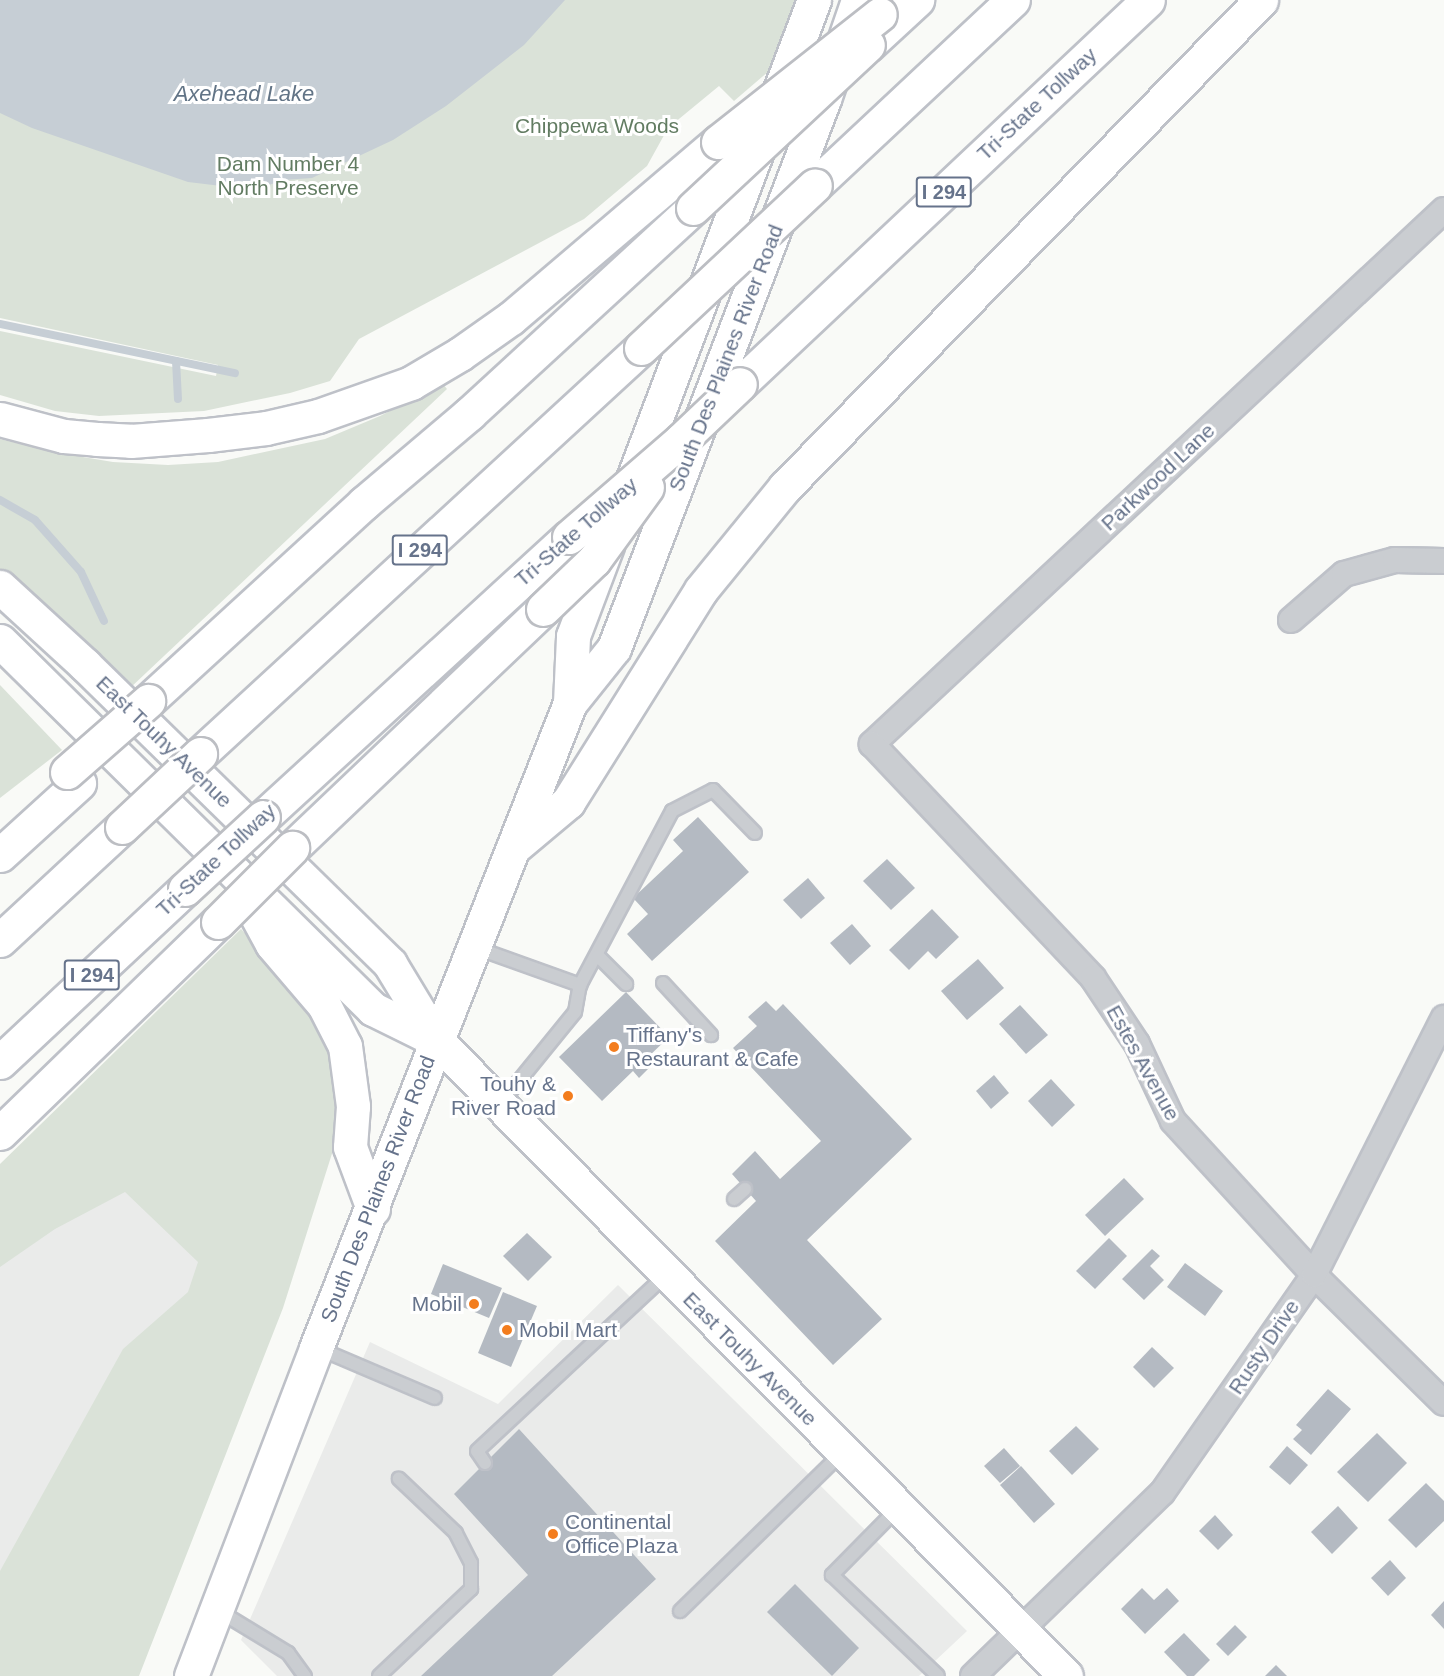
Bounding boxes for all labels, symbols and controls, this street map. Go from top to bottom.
street label: Tri-State Tollway [972,42,1102,166]
water label: Axehead Lake [174,81,314,107]
park label: Chippewa Woods [515,113,679,139]
park label: Dam Number 4 North Preserve [217,151,359,201]
road number: I 294 [916,175,972,209]
street label: South Des Plaines River Road [663,221,789,495]
street label: Parkwood Lane [1096,418,1220,536]
street label: Tri-State Tollway [509,472,643,592]
road number: I 294 [392,533,448,567]
street label: East Touhy Avenue [90,670,238,814]
street label: Tri-State Tollway [151,798,281,922]
road number: I 294 [64,958,121,992]
street label: Estes Avenue [1101,1000,1185,1126]
place label: Tiffany's Restaurant & Cafe [626,1022,799,1072]
marker: Tiffany's Restaurant & Cafe [607,1040,621,1054]
street label: South Des Plaines River Road [315,1052,441,1326]
place label: Touhy & River Road [451,1071,556,1121]
marker: Touhy & River Road [561,1089,575,1103]
street label: East Touhy Avenue [677,1286,823,1432]
place label: Mobil [412,1291,462,1317]
street label: Rusty Drive [1223,1295,1305,1399]
marker: Mobil [467,1297,481,1311]
place label: Mobil Mart [519,1317,617,1343]
marker: Mobil Mart [500,1323,514,1337]
place label: Continental Office Plaza [565,1509,678,1559]
marker: Continental Office Plaza [546,1527,560,1541]

